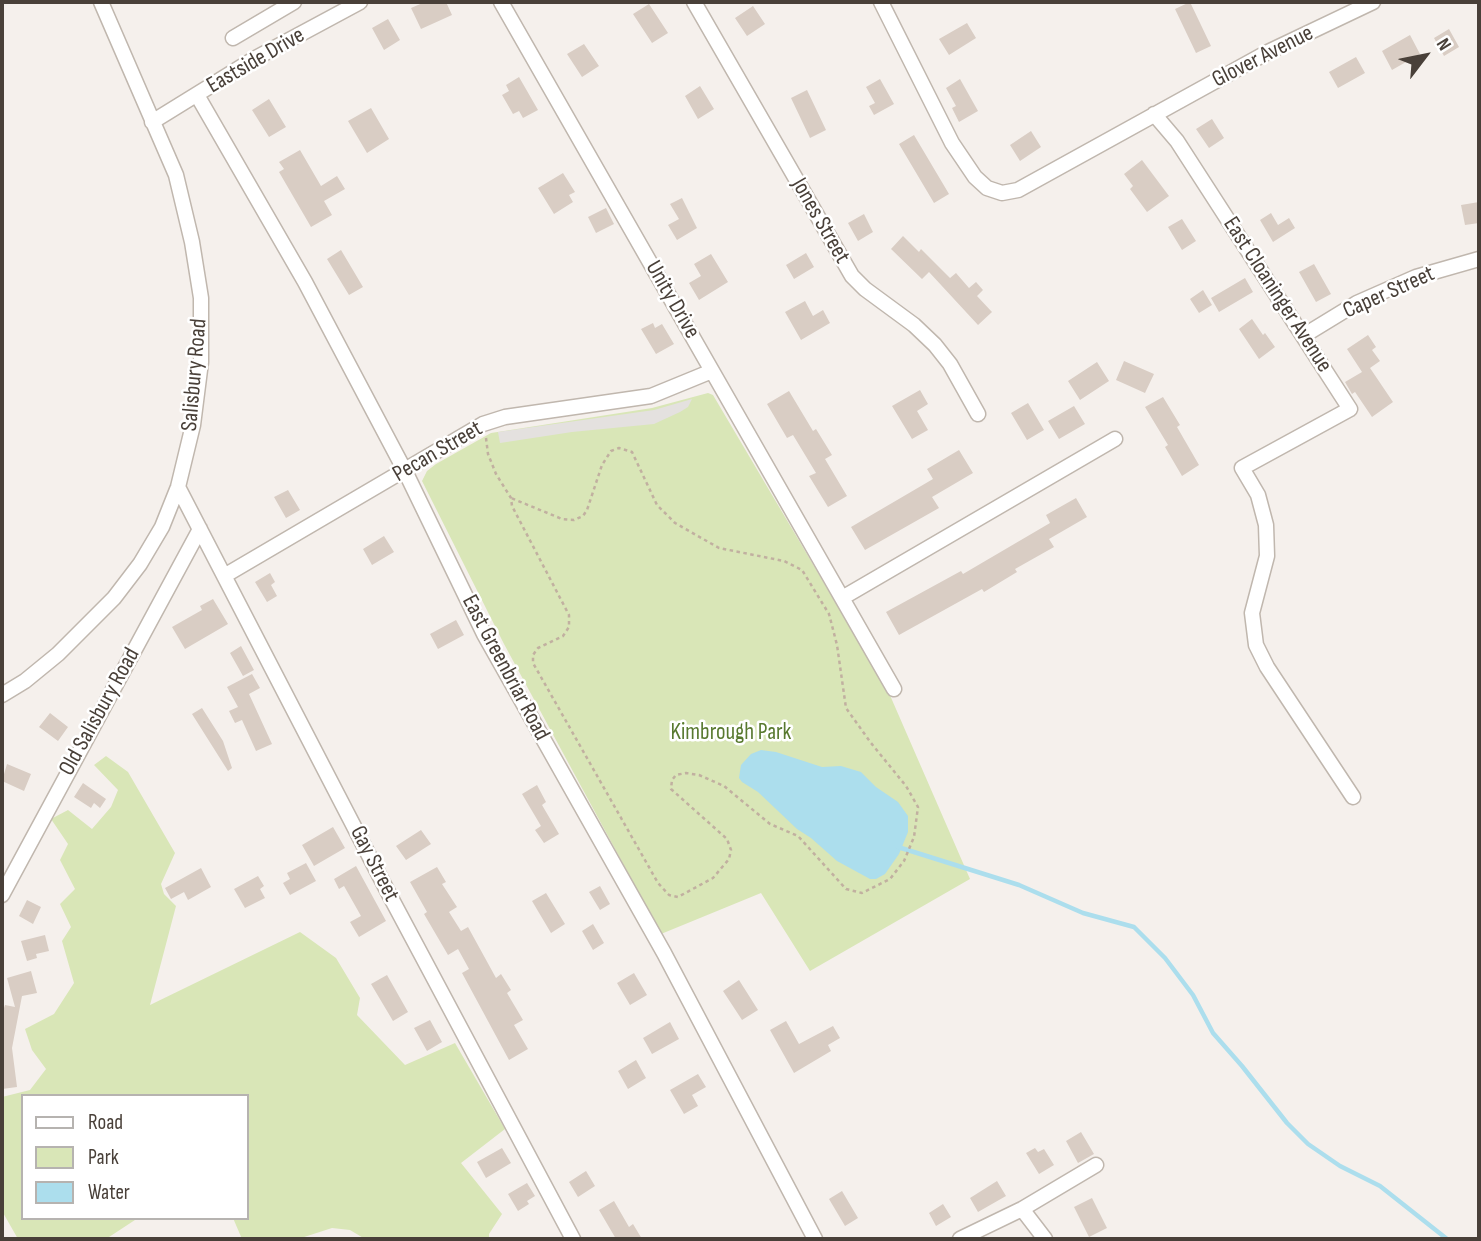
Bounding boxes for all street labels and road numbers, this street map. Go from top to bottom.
street label: Glover Avenue [1208,20,1318,94]
street label: Eastside Drive [202,22,310,100]
street label: Jones Street [785,173,855,269]
street label: East Cloaninger Avenue [1217,212,1337,378]
street label: Unity Drive [639,256,705,344]
street label: Caper Street [1339,261,1439,325]
street label: Salisbury Road [176,318,214,432]
street label: Pecan Street [388,415,488,489]
street label: East Greenbriar Road [455,591,555,745]
street label: Old Salisbury Road [54,643,146,781]
street label: Gay Street [343,822,405,906]

